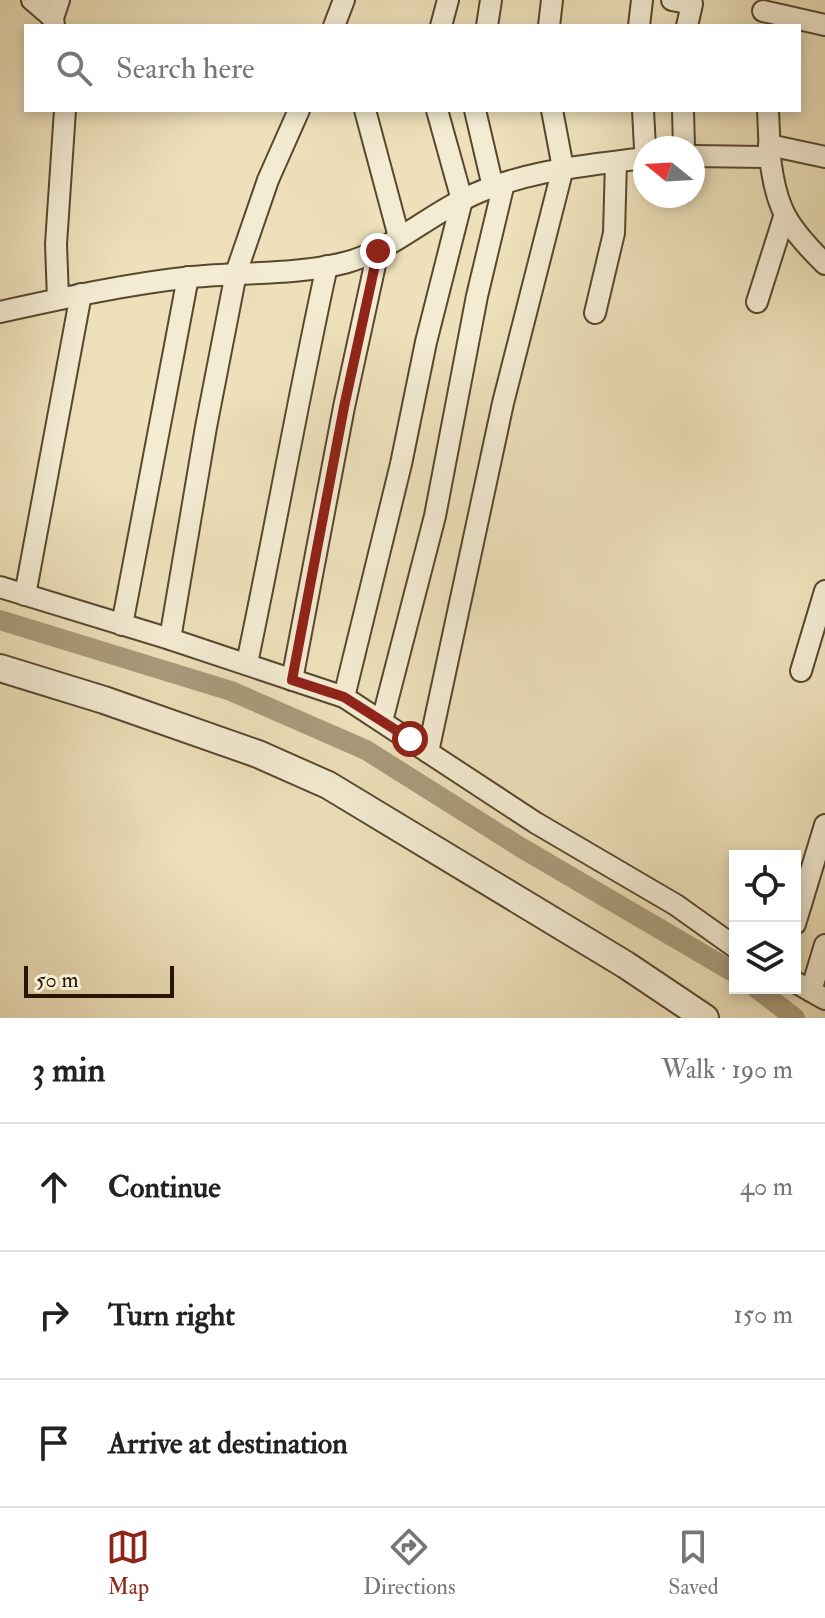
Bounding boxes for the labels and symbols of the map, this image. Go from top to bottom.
north arrow [633,136,705,208]
route end [360,233,396,269]
route start [392,721,428,757]
scale bar [24,962,174,998]

